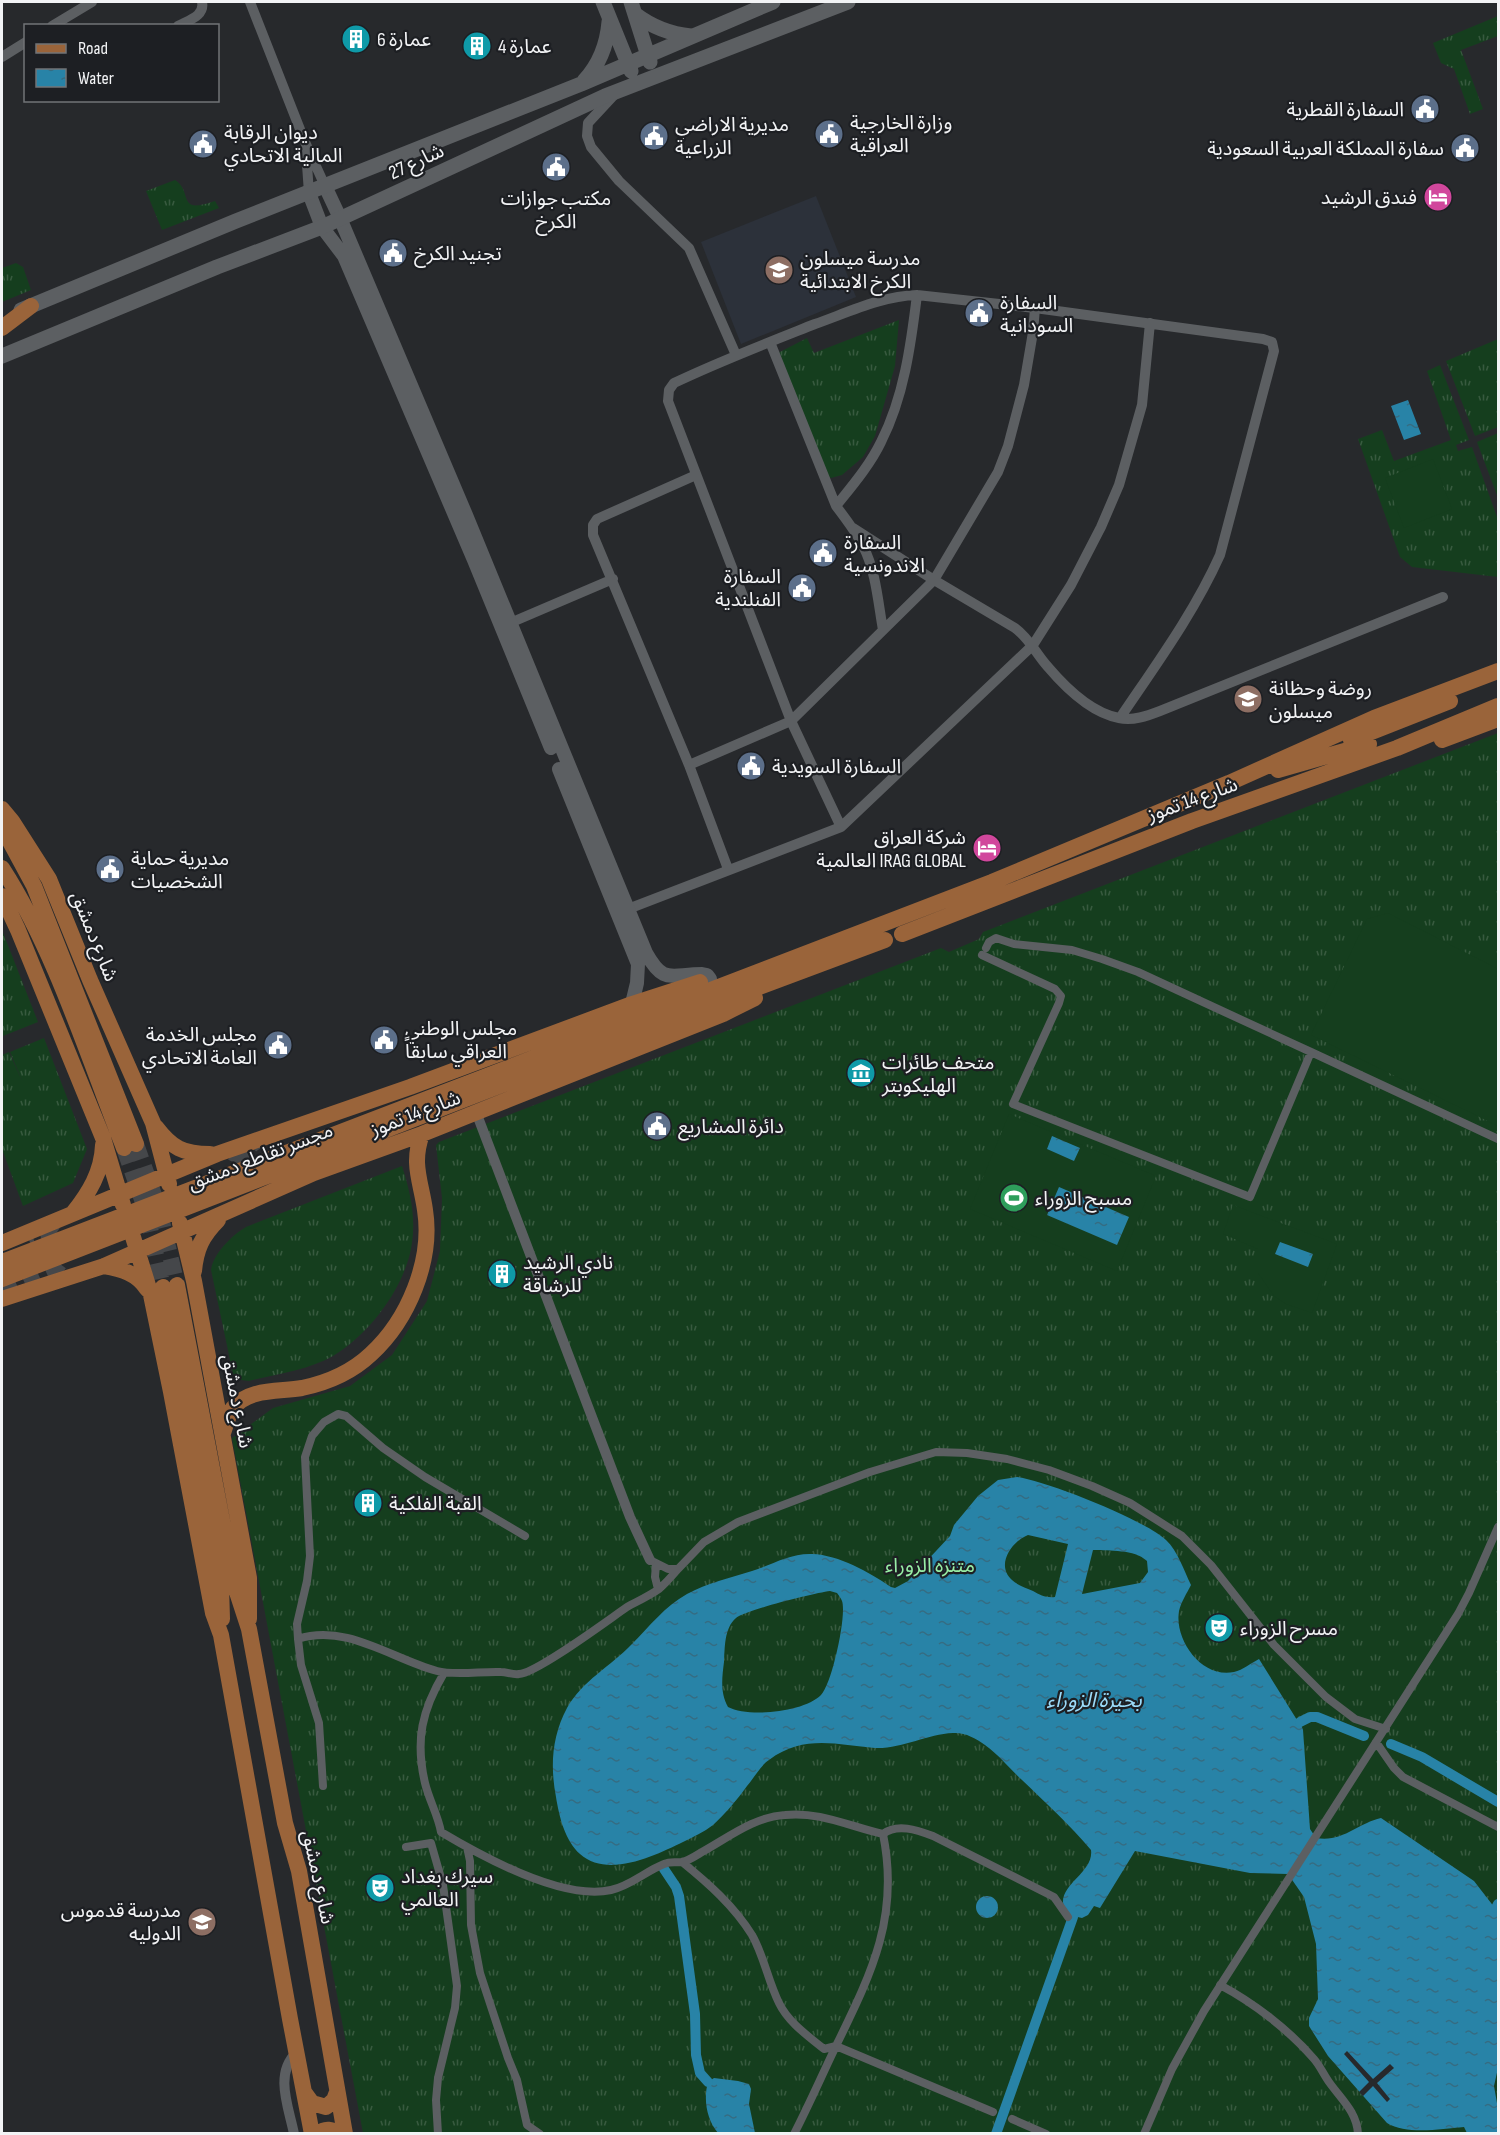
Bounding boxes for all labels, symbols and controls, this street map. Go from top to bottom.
building icon: عمارة 6 [340,23,372,55]
legend [24,24,219,102]
place label: عمارة 6 [377,28,431,52]
building icon: عمارة 4 [461,30,493,62]
place label: عمارة 4 [498,35,552,59]
text: Road [78,38,108,59]
text: Water [78,68,114,89]
public building icon: السفارة القطرية [1409,93,1441,125]
place label: السفارة القطرية [1286,98,1404,122]
place label: وزارة الخارجية العراقية [850,111,952,158]
place label: مديرية الاراضي الزراعية [675,113,789,160]
public building icon: وزارة الخارجية العراقية [813,118,845,150]
public building icon: مديرية الاراضي الزراعية [638,120,670,152]
place label: ديوان الرقابة المالية الاتحادي [224,121,343,171]
public building icon: ديوان الرقابة المالية الاتحادي [187,128,219,160]
public building icon: سفارة المملكة العربية السعودية [1449,132,1481,164]
place label: سفارة المملكة العربية السعودية [1207,137,1444,161]
street label: شارع 27 [385,139,449,187]
public building icon: مكتب جوازات الكرخ [540,151,572,183]
hotel icon: فندق الرشيد [1422,181,1454,213]
place label: فندق الرشيد [1321,186,1417,210]
place label: مكتب جوازات الكرخ [501,187,611,236]
public building icon: تجنيد الكرخ [377,237,409,269]
place label: تجنيد الكرخ [414,242,502,268]
place label: مدرسة ميسلون الكرخ الابتدائية [800,247,921,296]
school or university icon: مدرسة ميسلون الكرخ الابتدائية [763,254,795,286]
place label: السفارة السودانية [1000,291,1073,338]
public building icon: السفارة السودانية [963,297,995,329]
place label: السفارة الاندونسية [844,531,925,578]
public building icon: السفارة الاندونسية [807,537,839,569]
place label: السفارة الفنلندية [715,565,781,612]
public building icon: السفارة الفنلندية [786,572,818,604]
place label: روضة وحظانة ميسلون [1269,677,1372,724]
school or university icon: روضة وحظانة ميسلون [1232,683,1264,715]
public building icon: السفارة السويدية [735,750,767,782]
place label: السفارة السويدية [772,755,901,779]
street label: شارع 14 تموز [1143,772,1242,830]
place label: شركة العراق العالمية IRAG GLOBAL [816,826,967,873]
hotel icon: شركة العراق العالمية IRAG GLOBAL [971,832,1003,864]
place label: مديرية حماية الشخصيات [131,847,229,894]
public building icon: مديرية حماية الشخصيات [94,853,126,885]
street label: شارع دمشق [63,888,123,986]
place label: مجلس الوطني العراقي سابقاً [404,1017,517,1067]
place label: مجلس الخدمة العامة الاتحادي [142,1023,257,1073]
public building icon: مجلس الوطني العراقي سابقاً [368,1024,400,1056]
public building icon: مجلس الخدمة العامة الاتحادي [262,1029,294,1061]
place label: متحف طائرات الهليكوبتر [881,1051,995,1098]
museum icon: متحف طائرات الهليكوبتر [845,1057,877,1089]
street label: شارع 14 تموز [366,1086,465,1144]
public building icon: دائرة المشاريع [641,1110,673,1142]
place label: دائرة المشاريع [678,1115,784,1141]
street label: مجسر تقاطع دمشق [184,1118,337,1198]
sports icon: مسبح الزوراء [998,1182,1030,1214]
place label: مسبح الزوراء [1035,1187,1132,1213]
place label: نادي الرشيد للرشاقة [523,1251,613,1298]
building icon: نادي الرشيد للرشاقة [486,1258,518,1290]
street label: شارع دمشق [214,1352,258,1451]
building icon: القبة الفلكية [352,1487,384,1519]
place label: القبة الفلكية [389,1492,482,1516]
park label: متنزه الزوراء [885,1554,975,1578]
theatre icon: مسرح الزوراء [1203,1612,1235,1644]
place label: مسرح الزوراء [1240,1617,1338,1643]
water label: بحيرة الزوراء [1046,1688,1142,1713]
street label: شارع دمشق [294,1828,340,1927]
place label: سيرك بغداد العالمي [401,1865,493,1915]
theatre icon: سيرك بغداد العالمي [364,1872,396,1904]
place label: مدرسة قدموس الدوليه [61,1899,181,1946]
school or university icon: مدرسة قدموس الدوليه [186,1906,218,1938]

